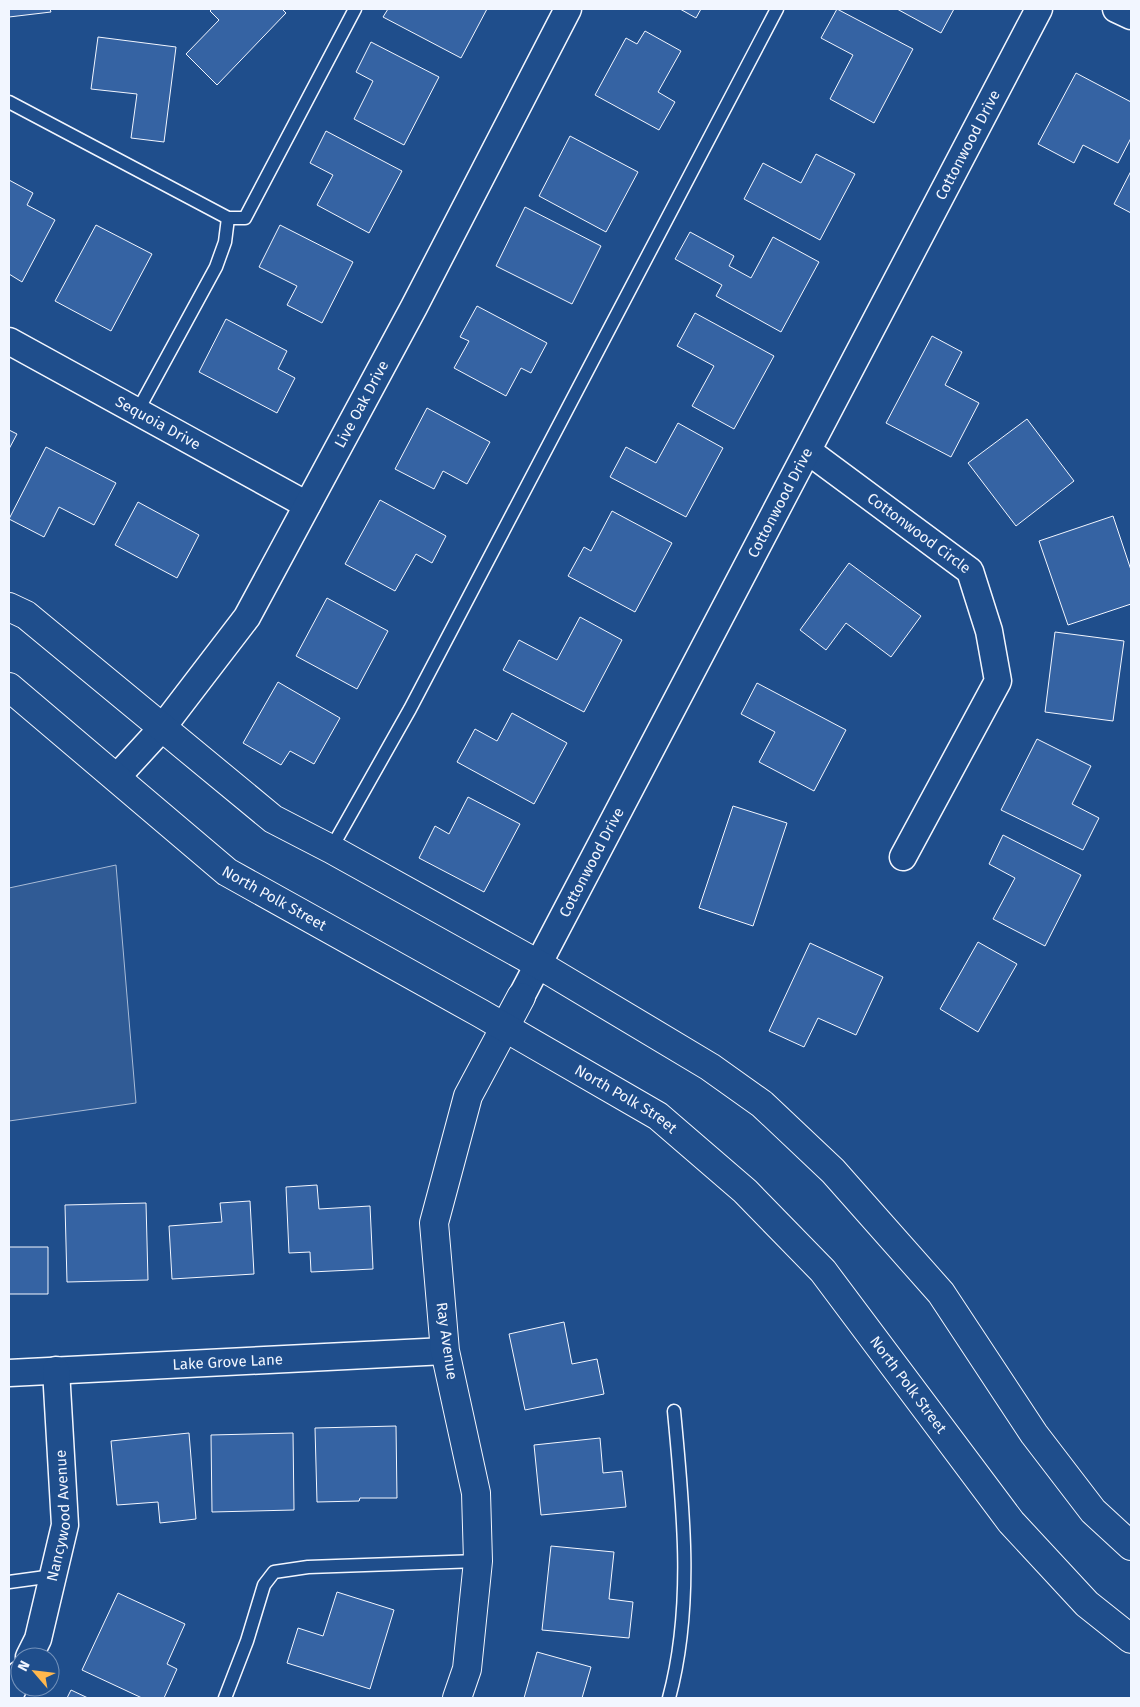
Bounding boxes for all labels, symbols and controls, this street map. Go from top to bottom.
street label: Cottonwood Drive [932,87,1004,203]
street label: Live Oak Drive [331,357,392,451]
street label: Sequoia Drive [112,392,204,454]
street label: Cottonwood Drive [744,445,816,561]
street label: Cottonwood Circle [864,489,974,577]
street label: Cottonwood Drive [555,804,628,920]
street label: North Polk Street [219,862,330,935]
street label: North Polk Street [572,1061,681,1138]
street label: Ray Avenue [433,1301,461,1381]
street label: North Polk Street [866,1333,951,1437]
street label: Lake Grove Lane [172,1350,283,1374]
street label: Nancywood Avenue [43,1449,75,1583]
north arrow [10,1647,60,1697]
text: N [14,1658,34,1674]

